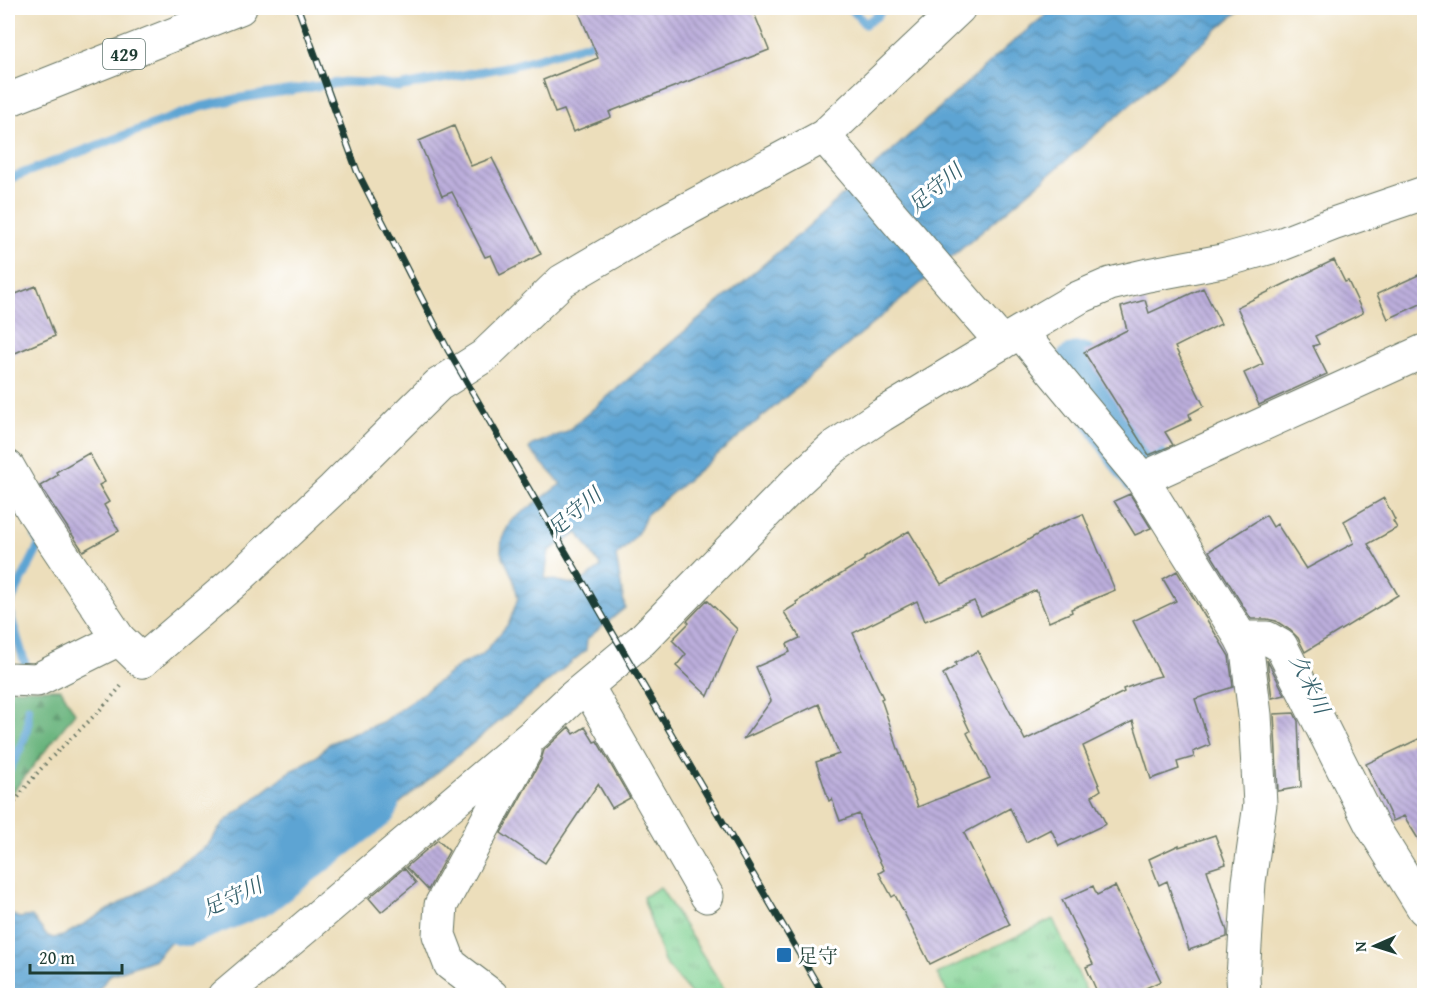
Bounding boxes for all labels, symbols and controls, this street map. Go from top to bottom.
road number: 429 [103,39,145,69]
water label: 足守川 [901,155,971,220]
water label: 足守川 [540,479,610,544]
water label: 久米川 [1282,649,1339,721]
water label: 足守川 [197,869,269,924]
north arrow [1345,916,1405,976]
scale bar [30,937,122,975]
place label: 足守 [798,941,838,970]
text: N [1348,941,1372,953]
text: 20 m [39,944,75,971]
marker: 足守 [775,946,793,964]

